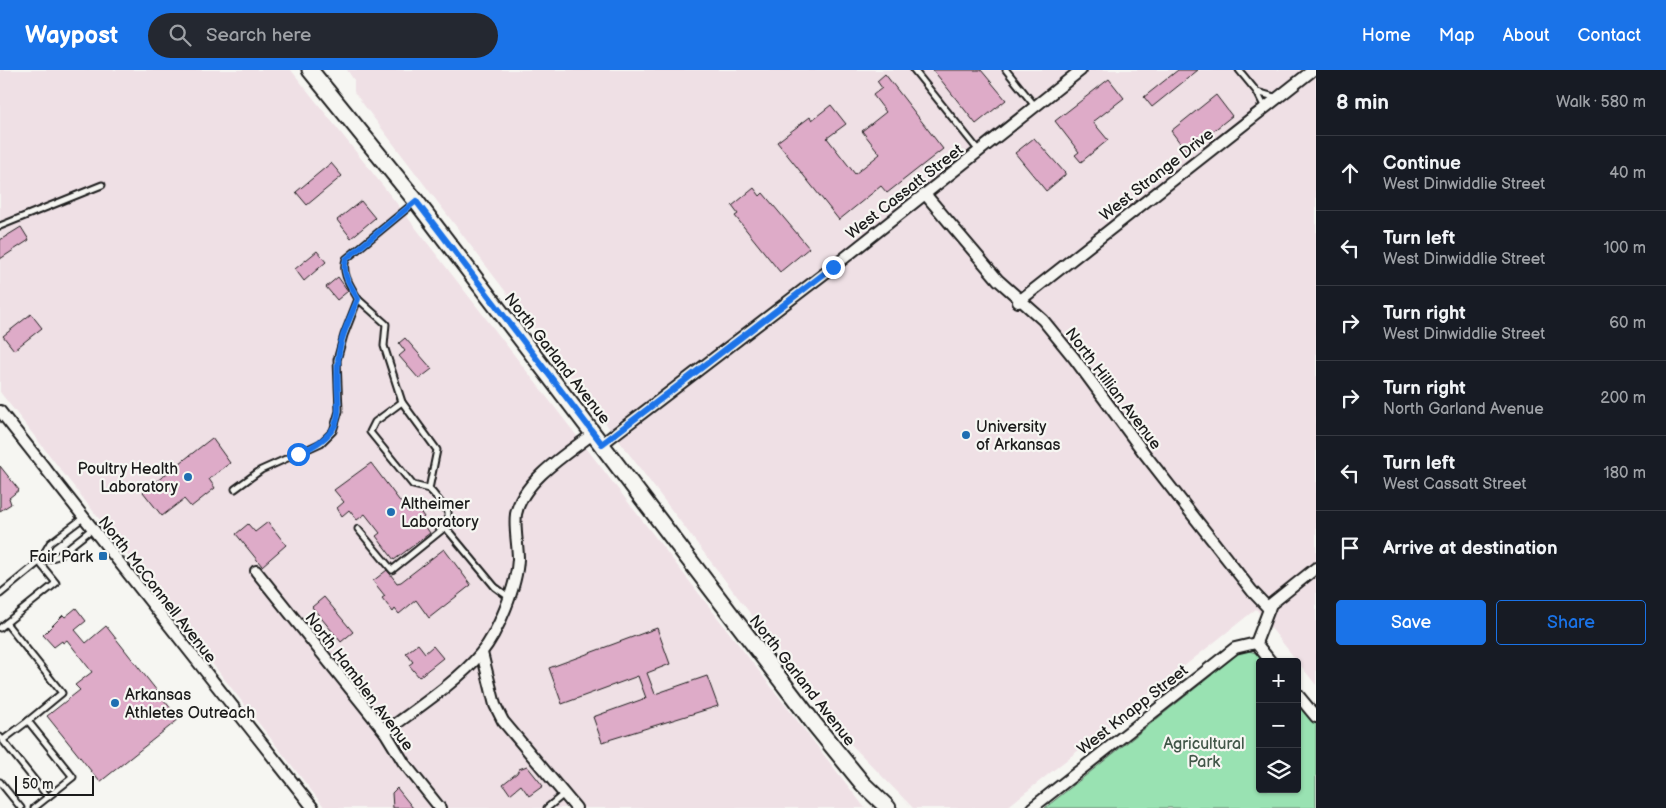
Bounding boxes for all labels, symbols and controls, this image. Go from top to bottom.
search box [148,13,498,58]
text: Waypost [25,21,118,50]
icon: search [166,21,194,49]
text: Search here [206,24,311,47]
text: Home [1362,25,1411,46]
text: Map [1439,25,1475,46]
text: About [1503,25,1550,46]
text: Contact [1578,25,1641,46]
text: 8 min [1336,90,1389,115]
text: Walk · 580 m [1556,93,1646,112]
street label: West Strange Drive [1096,125,1218,225]
street label: West Cassatt Street [843,141,967,244]
text: Continue [1383,152,1461,175]
icon: ahead [1336,159,1364,187]
text: 40 m [1609,164,1646,183]
text: West Dinwiddlie Street [1383,175,1545,194]
text: Turn left [1383,227,1455,250]
icon: left [1336,234,1364,262]
text: 100 m [1603,239,1646,258]
text: West Dinwiddlie Street [1383,250,1545,269]
route end [822,256,845,279]
street label: North Garland Avenue [500,290,614,428]
text: Turn right [1383,302,1466,325]
icon: right [1336,309,1364,337]
text: 60 m [1609,314,1646,333]
street label: North Hillian Avenue [1061,324,1165,454]
text: West Dinwiddlie Street [1383,325,1545,344]
text: Turn right [1383,377,1466,400]
icon: right [1336,384,1364,412]
text: 200 m [1600,389,1646,408]
text: North Garland Avenue [1383,400,1544,419]
place label: University of Arkansas [976,418,1060,455]
marker: University of Arkansas [960,429,972,441]
route start [287,443,310,466]
text: Turn left [1383,452,1455,475]
icon: left [1336,459,1364,487]
place label: Poultry Health Laboratory [78,460,179,497]
text: 180 m [1604,464,1646,483]
marker: Poultry Health Laboratory [182,471,194,483]
text: West Cassatt Street [1383,475,1526,494]
place label: Altheimer Laboratory [401,495,479,532]
marker: Altheimer Laboratory [385,506,397,518]
street label: North McConnell Avenue [94,513,220,667]
icon: arrive [1336,534,1364,562]
text: Arrive at destination [1383,537,1558,560]
place label: Fair Park [29,548,93,567]
marker: Fair Park [97,550,109,562]
button: Save [1336,600,1486,645]
button: Share [1496,600,1646,645]
street label: North Hamblen Avenue [301,609,417,755]
street label: North Garland Avenue [745,612,859,750]
map controls [1256,658,1301,793]
button: + [1256,658,1301,703]
street label: West Knapp Street [1074,661,1192,759]
place label: Arkansas Athletes Outreach [125,686,255,723]
marker: Arkansas Athletes Outreach [109,697,121,709]
button: − [1256,703,1301,748]
park label: Agricultural Park [1163,735,1245,772]
button: layers [1256,748,1301,793]
scale bar [15,773,94,796]
text: 50 m [22,776,54,793]

